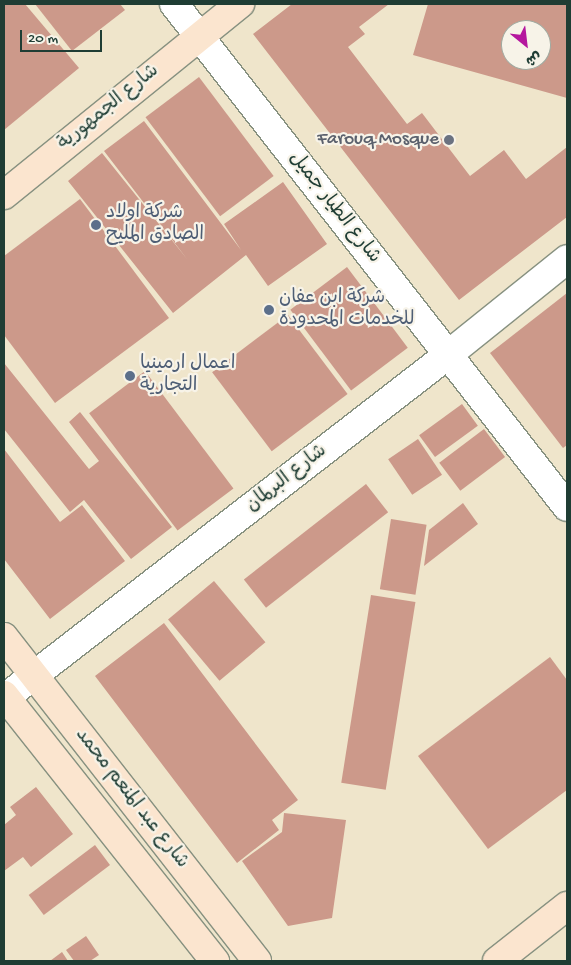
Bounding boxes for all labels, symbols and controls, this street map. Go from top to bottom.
scale bar [22,20,105,52]
north arrow [501,20,551,70]
text: 20 m [28,30,58,48]
text: ش [522,47,544,69]
street label: شارع الجمهورية [54,60,164,156]
place label: Farouq Mosque [317,129,439,151]
marker: Farouq Mosque [443,134,455,146]
street label: شارع الطيار جميل [283,148,385,268]
place label: شركة اولاد الصادق المليح [106,203,204,247]
marker: شركة اولاد الصادق المليح [90,219,102,231]
place label: شركة ابن عفان للخدمات المحدودة [279,288,415,332]
marker: شركة ابن عفان للخدمات المحدودة [263,304,275,316]
place label: اعمال ارمينيا التجارية [140,354,235,398]
marker: اعمال ارمينيا التجارية [124,370,136,382]
street label: شارع البرلمان [242,440,332,518]
street label: شارع عبد المنعم محمد [69,724,193,874]

